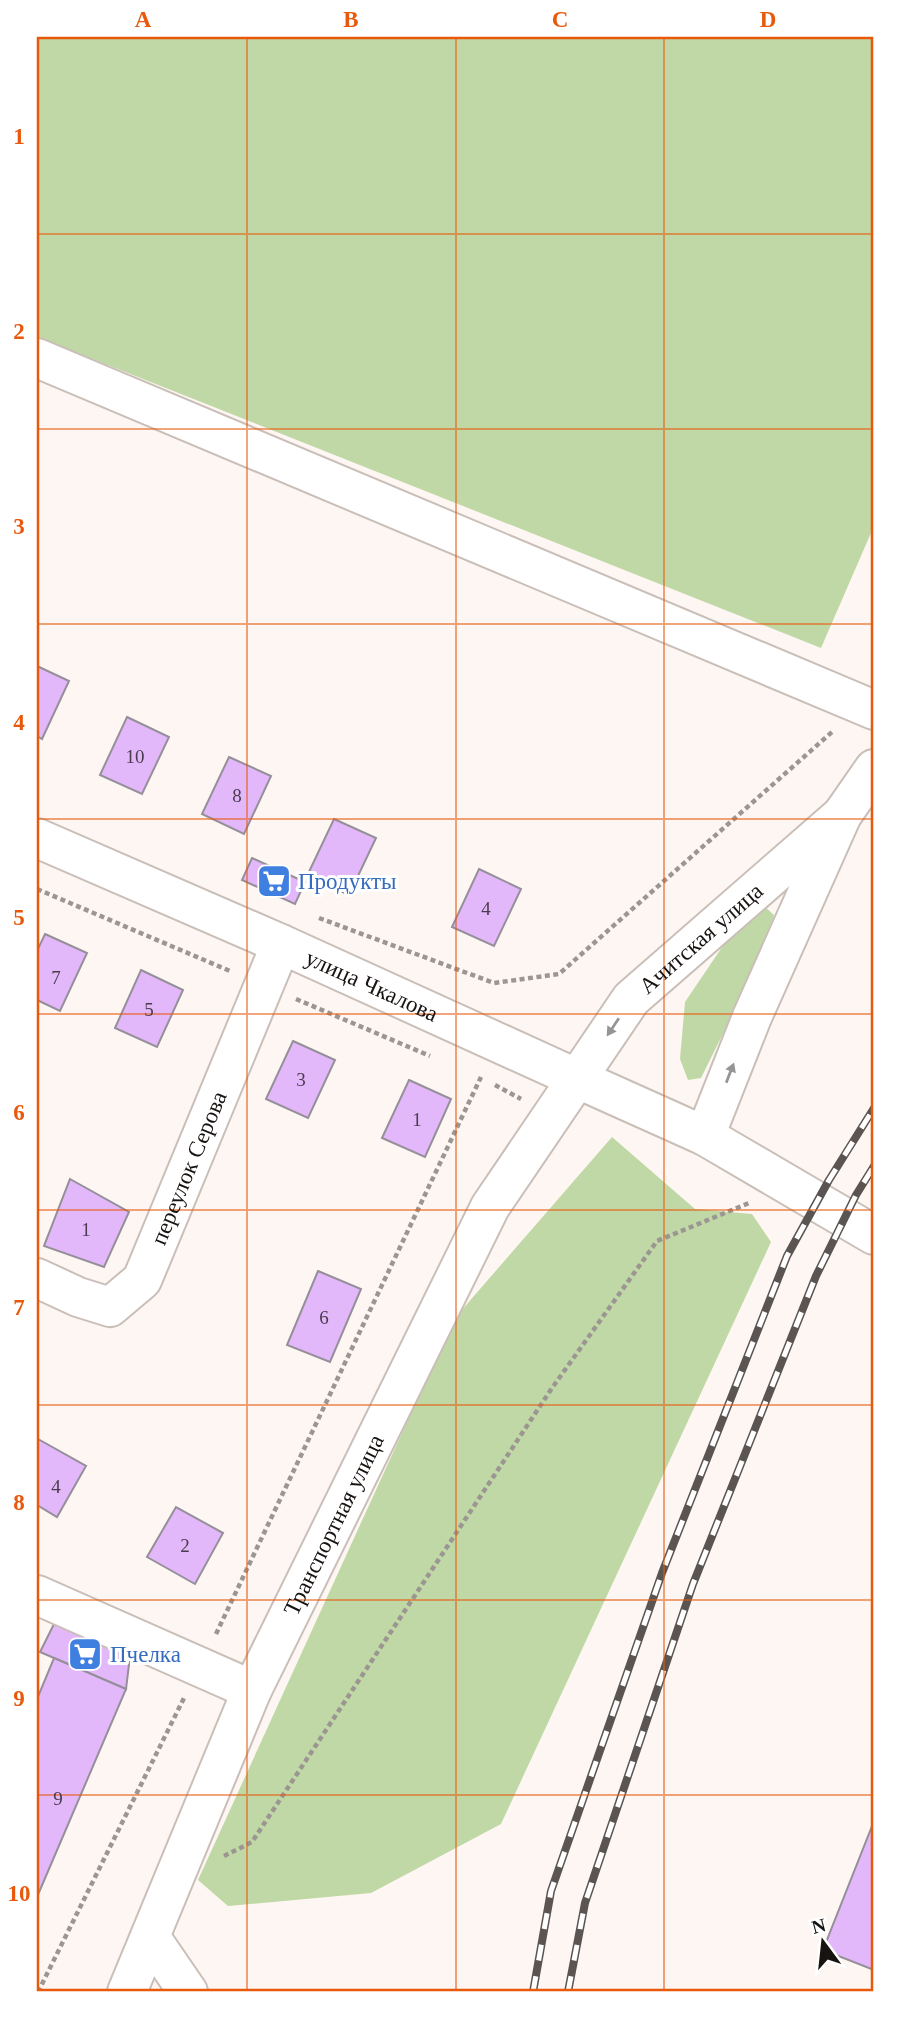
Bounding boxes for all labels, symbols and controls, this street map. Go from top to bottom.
text: A [135,7,152,32]
text: B [343,7,359,32]
text: C [552,7,568,32]
text: D [760,7,776,32]
text: 1 [13,124,25,149]
text: 2 [13,319,25,344]
text: 3 [13,514,25,539]
text: 4 [13,710,25,735]
house number: 10 [126,746,145,767]
house number: 8 [232,785,242,806]
supermarket icon: Продукты [255,862,293,900]
place label: Продукты [298,869,397,894]
street label: Ачитская улица [634,878,768,999]
house number: 4 [481,898,491,919]
text: 5 [13,905,25,930]
street label: улица Чкалова [302,945,442,1027]
house number: 7 [51,967,61,988]
house number: 5 [144,999,154,1020]
one-way arrow [606,1018,620,1036]
one-way arrow [725,1062,736,1083]
house number: 3 [296,1069,306,1090]
street label: переулок Серова [146,1088,232,1248]
text: 6 [13,1100,25,1125]
house number: 1 [412,1109,422,1130]
house number: 1 [81,1219,91,1240]
text: 7 [13,1295,25,1320]
house number: 6 [319,1307,329,1328]
street label: Транспортная улица [279,1431,389,1619]
house number: 4 [51,1476,61,1497]
text: 8 [13,1490,25,1515]
house number: 2 [180,1535,190,1556]
supermarket icon: Пчелка [66,1635,104,1673]
place label: Пчелка [110,1642,181,1667]
text: 9 [13,1686,25,1711]
house number: 9 [53,1788,63,1809]
text: 10 [8,1881,31,1906]
north arrow [788,1906,858,1976]
text: N [809,1914,828,1938]

